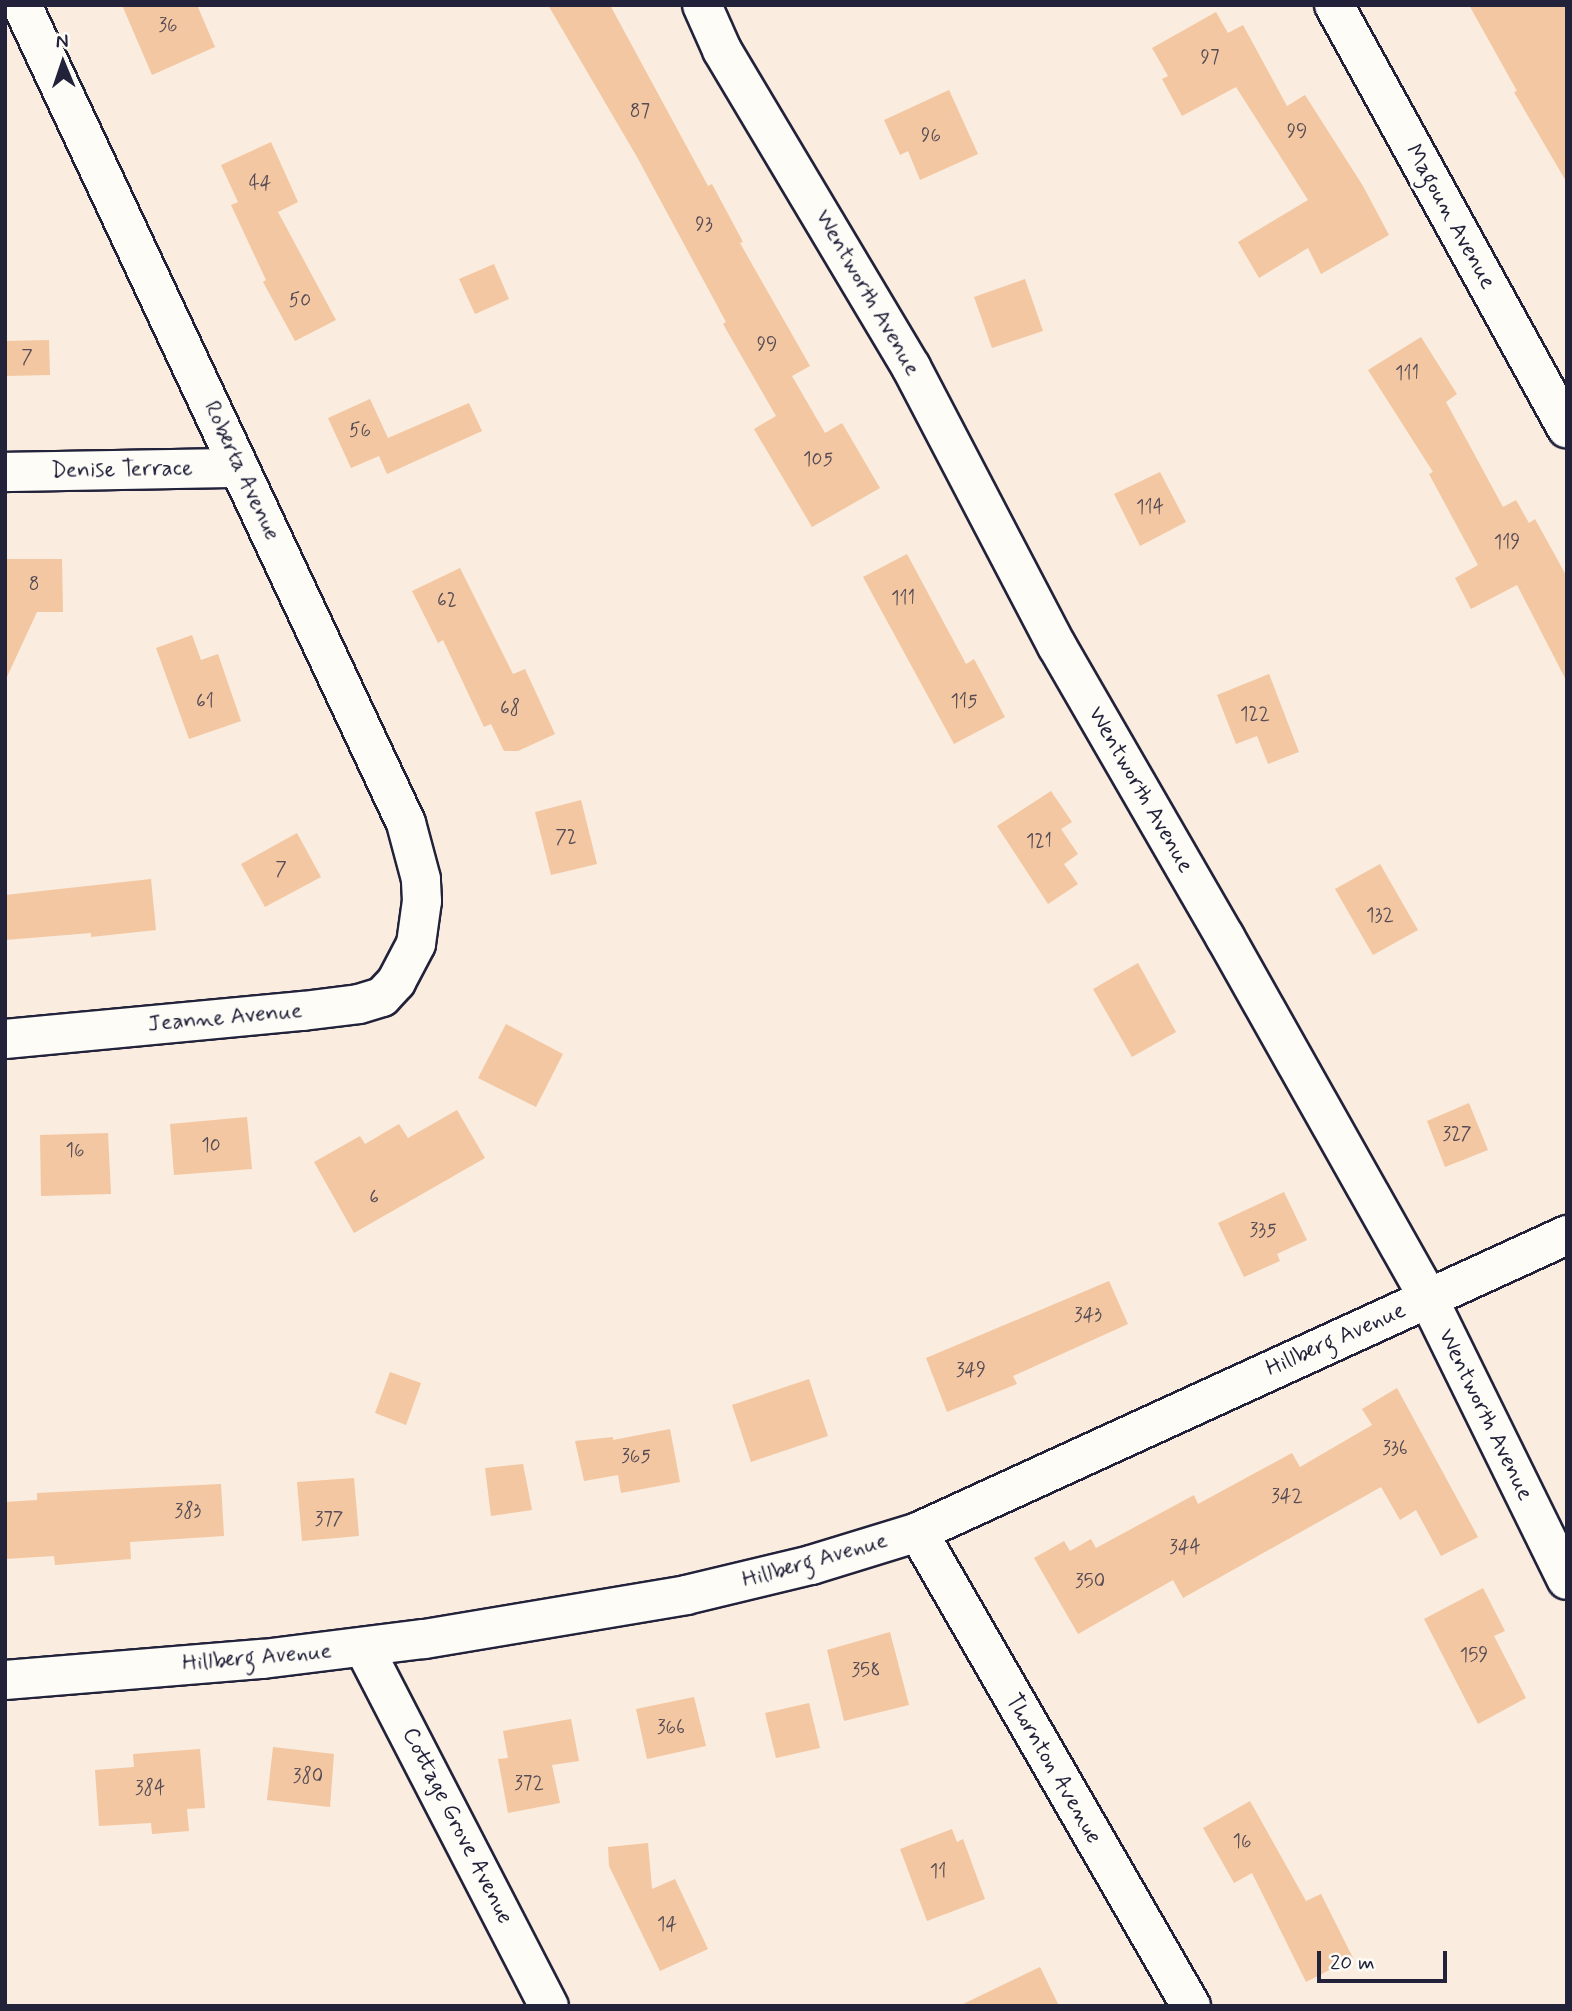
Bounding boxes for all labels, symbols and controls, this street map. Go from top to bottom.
house number: 36 [158,15,178,37]
north arrow [28,28,98,98]
text: N [55,29,69,54]
house number: 97 [1201,47,1219,69]
house number: 87 [630,101,650,123]
house number: 99 [1287,121,1307,143]
house number: 96 [921,125,941,147]
street label: Magoun Avenue [1399,140,1501,294]
house number: 44 [249,173,271,195]
street label: Wentworth Avenue [808,205,926,381]
house number: 93 [695,214,713,236]
house number: 50 [289,290,311,312]
house number: 99 [757,334,777,356]
house number: 7 [21,347,33,369]
house number: 111 [1395,363,1419,385]
street label: Roberta Avenue [196,396,286,546]
house number: 56 [349,420,371,442]
house number: 105 [803,449,833,471]
street label: Denise Terrace [51,455,193,485]
house number: 114 [1136,497,1164,519]
house number: 119 [1494,532,1520,554]
house number: 8 [29,574,39,596]
house number: 111 [891,588,915,610]
house number: 62 [437,590,457,612]
house number: 61 [196,691,214,713]
house number: 115 [950,691,978,713]
house number: 68 [500,698,520,720]
street label: Wentworth Avenue [1081,702,1199,878]
house number: 122 [1240,704,1270,726]
house number: 72 [555,827,577,849]
house number: 121 [1026,831,1052,853]
house number: 7 [275,859,287,881]
house number: 132 [1366,905,1394,927]
street label: Jeanne Avenue [147,997,303,1039]
house number: 327 [1442,1124,1472,1146]
house number: 10 [201,1135,221,1157]
house number: 16 [66,1140,84,1162]
house number: 6 [369,1187,379,1209]
house number: 335 [1249,1220,1277,1242]
street label: Hillberg Avenue [1261,1297,1411,1383]
house number: 343 [1074,1305,1102,1327]
street label: Wentworth Avenue [1432,1325,1538,1505]
house number: 349 [956,1360,986,1382]
house number: 336 [1382,1438,1408,1460]
house number: 365 [621,1446,651,1468]
house number: 342 [1271,1486,1303,1508]
house number: 383 [175,1501,201,1523]
house number: 377 [315,1509,343,1531]
street label: Hillberg Avenue [738,1527,892,1595]
house number: 344 [1169,1537,1201,1559]
house number: 350 [1075,1571,1105,1593]
street label: Hillberg Avenue [180,1638,334,1678]
house number: 159 [1460,1645,1488,1667]
house number: 358 [852,1660,880,1682]
street label: Thornton Avenue [1000,1691,1106,1847]
house number: 366 [657,1717,685,1739]
street label: Cottage Grove Avenue [395,1722,519,1930]
house number: 380 [293,1766,323,1788]
house number: 372 [514,1773,544,1795]
house number: 384 [135,1778,165,1800]
house number: 16 [1233,1831,1251,1853]
house number: 11 [930,1861,946,1883]
house number: 14 [657,1914,677,1936]
scale bar [1320,1938,1450,1982]
text: 20 m [1330,1949,1375,1977]

